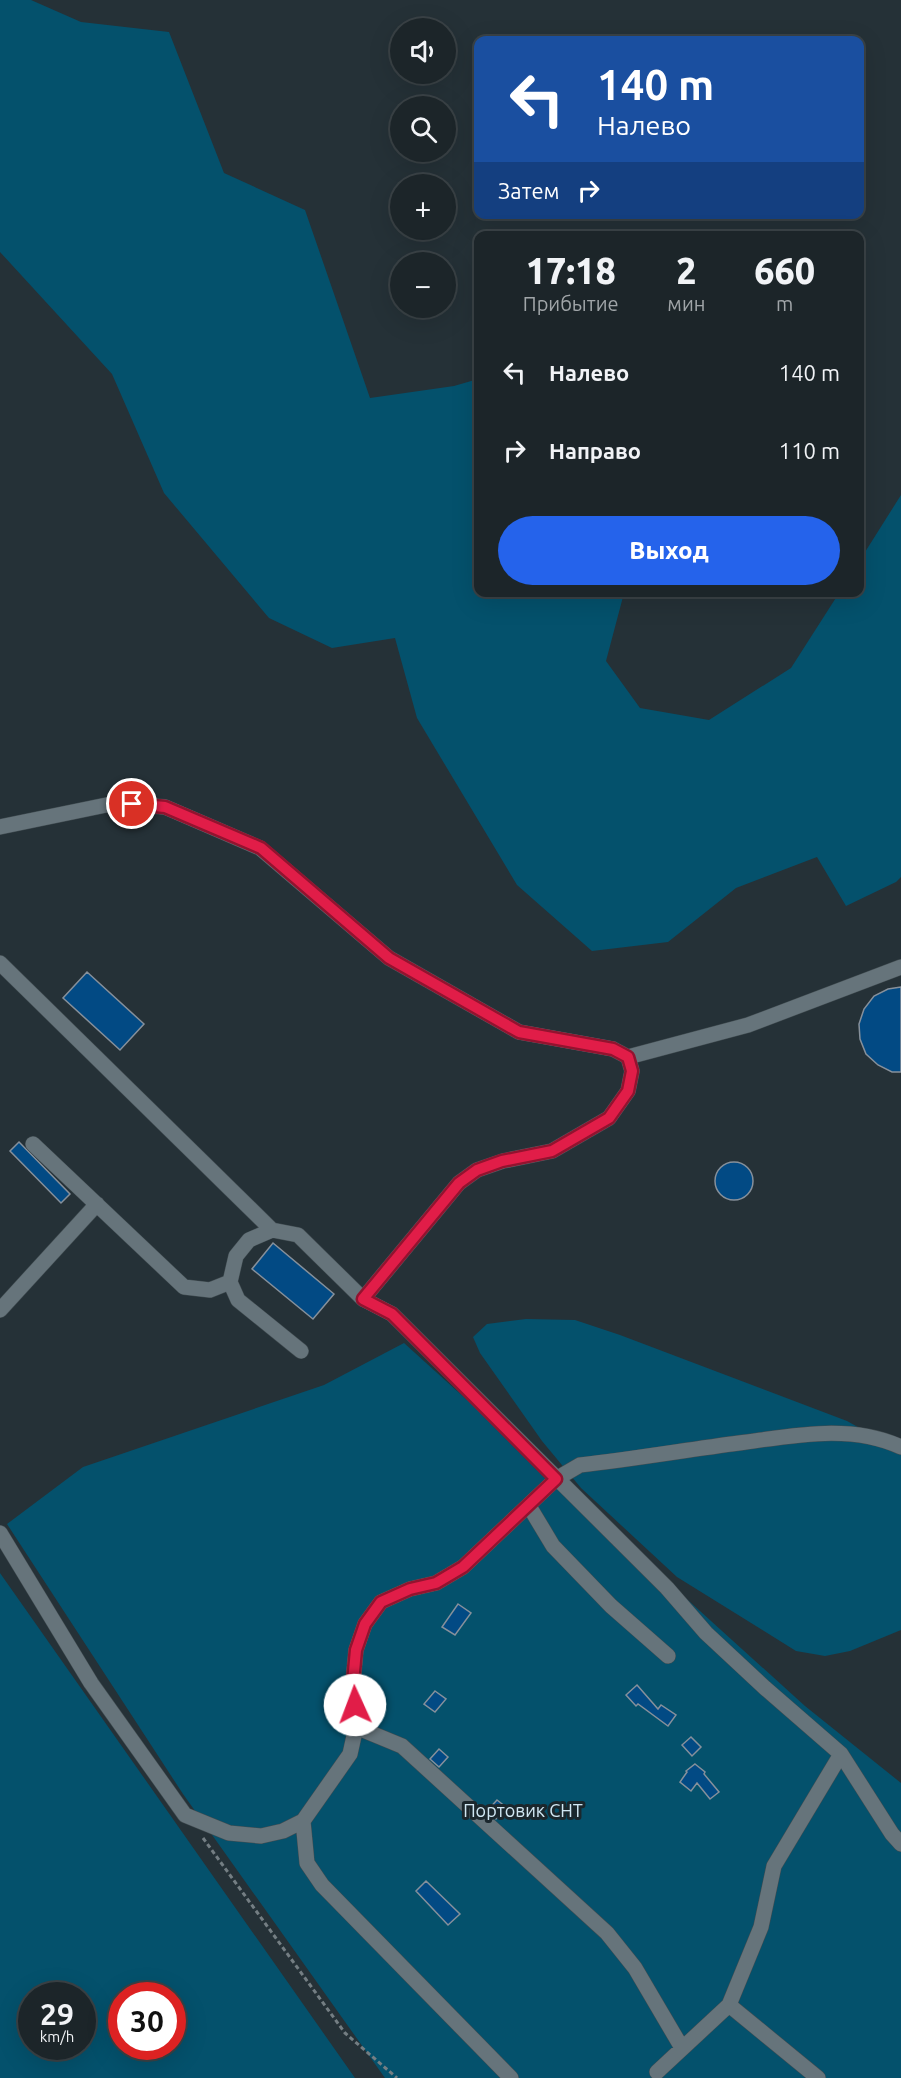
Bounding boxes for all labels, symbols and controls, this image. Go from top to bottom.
map controls [390,18,456,318]
button: sound [390,18,456,84]
icon: left [498,60,576,138]
text: 140 m [597,61,714,108]
button: search [390,96,456,162]
text: Налево [597,110,691,140]
button: + [390,174,456,240]
icon: right [572,174,605,207]
text: Затем [498,178,560,203]
text: 17:18 [526,250,616,291]
text: 2 [676,250,697,291]
text: 660 [754,250,815,291]
button: − [390,252,456,318]
text: Прибытие [523,292,619,315]
text: мин [667,292,705,315]
text: m [776,292,793,315]
icon: left [498,356,531,389]
text: Налево [549,360,629,385]
text: 140 m [779,360,840,385]
icon: right [498,434,531,467]
text: Направо [549,438,641,463]
text: 110 m [779,438,840,463]
button: Выход [498,516,840,585]
pin [106,778,157,829]
icon: arrive [115,787,148,820]
position arrow [323,1673,387,1737]
park label: Портовик СНТ [463,1800,583,1820]
speed limit sign: 30 [108,1982,186,2060]
text: 29 [40,1997,74,2031]
text: km/h [40,2028,74,2045]

